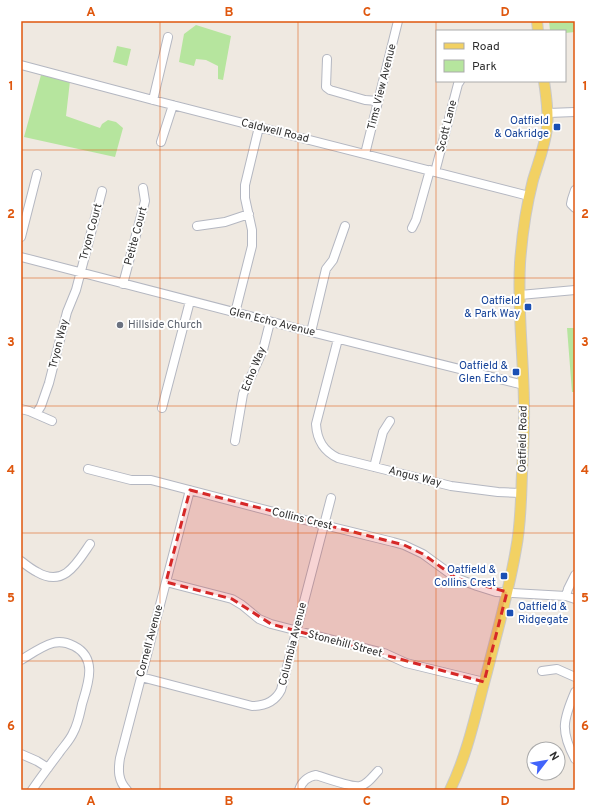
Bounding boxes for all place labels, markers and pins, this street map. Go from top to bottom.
place label: Oatfield & Oakridge [494,114,549,141]
marker: Oatfield & Oakridge [552,122,562,132]
place label: Oatfield & Park Way [464,294,520,321]
marker: Oatfield & Park Way [523,302,533,312]
place label: Hillside Church [128,318,202,332]
marker: Hillside Church [115,320,125,330]
place label: Oatfield & Glen Echo [459,359,509,386]
marker: Oatfield & Glen Echo [511,367,521,377]
place label: Oatfield & Collins Crest [434,563,497,590]
marker: Oatfield & Collins Crest [499,571,509,581]
place label: Oatfield & Ridgegate [518,600,568,627]
marker: Oatfield & Ridgegate [505,608,515,618]

